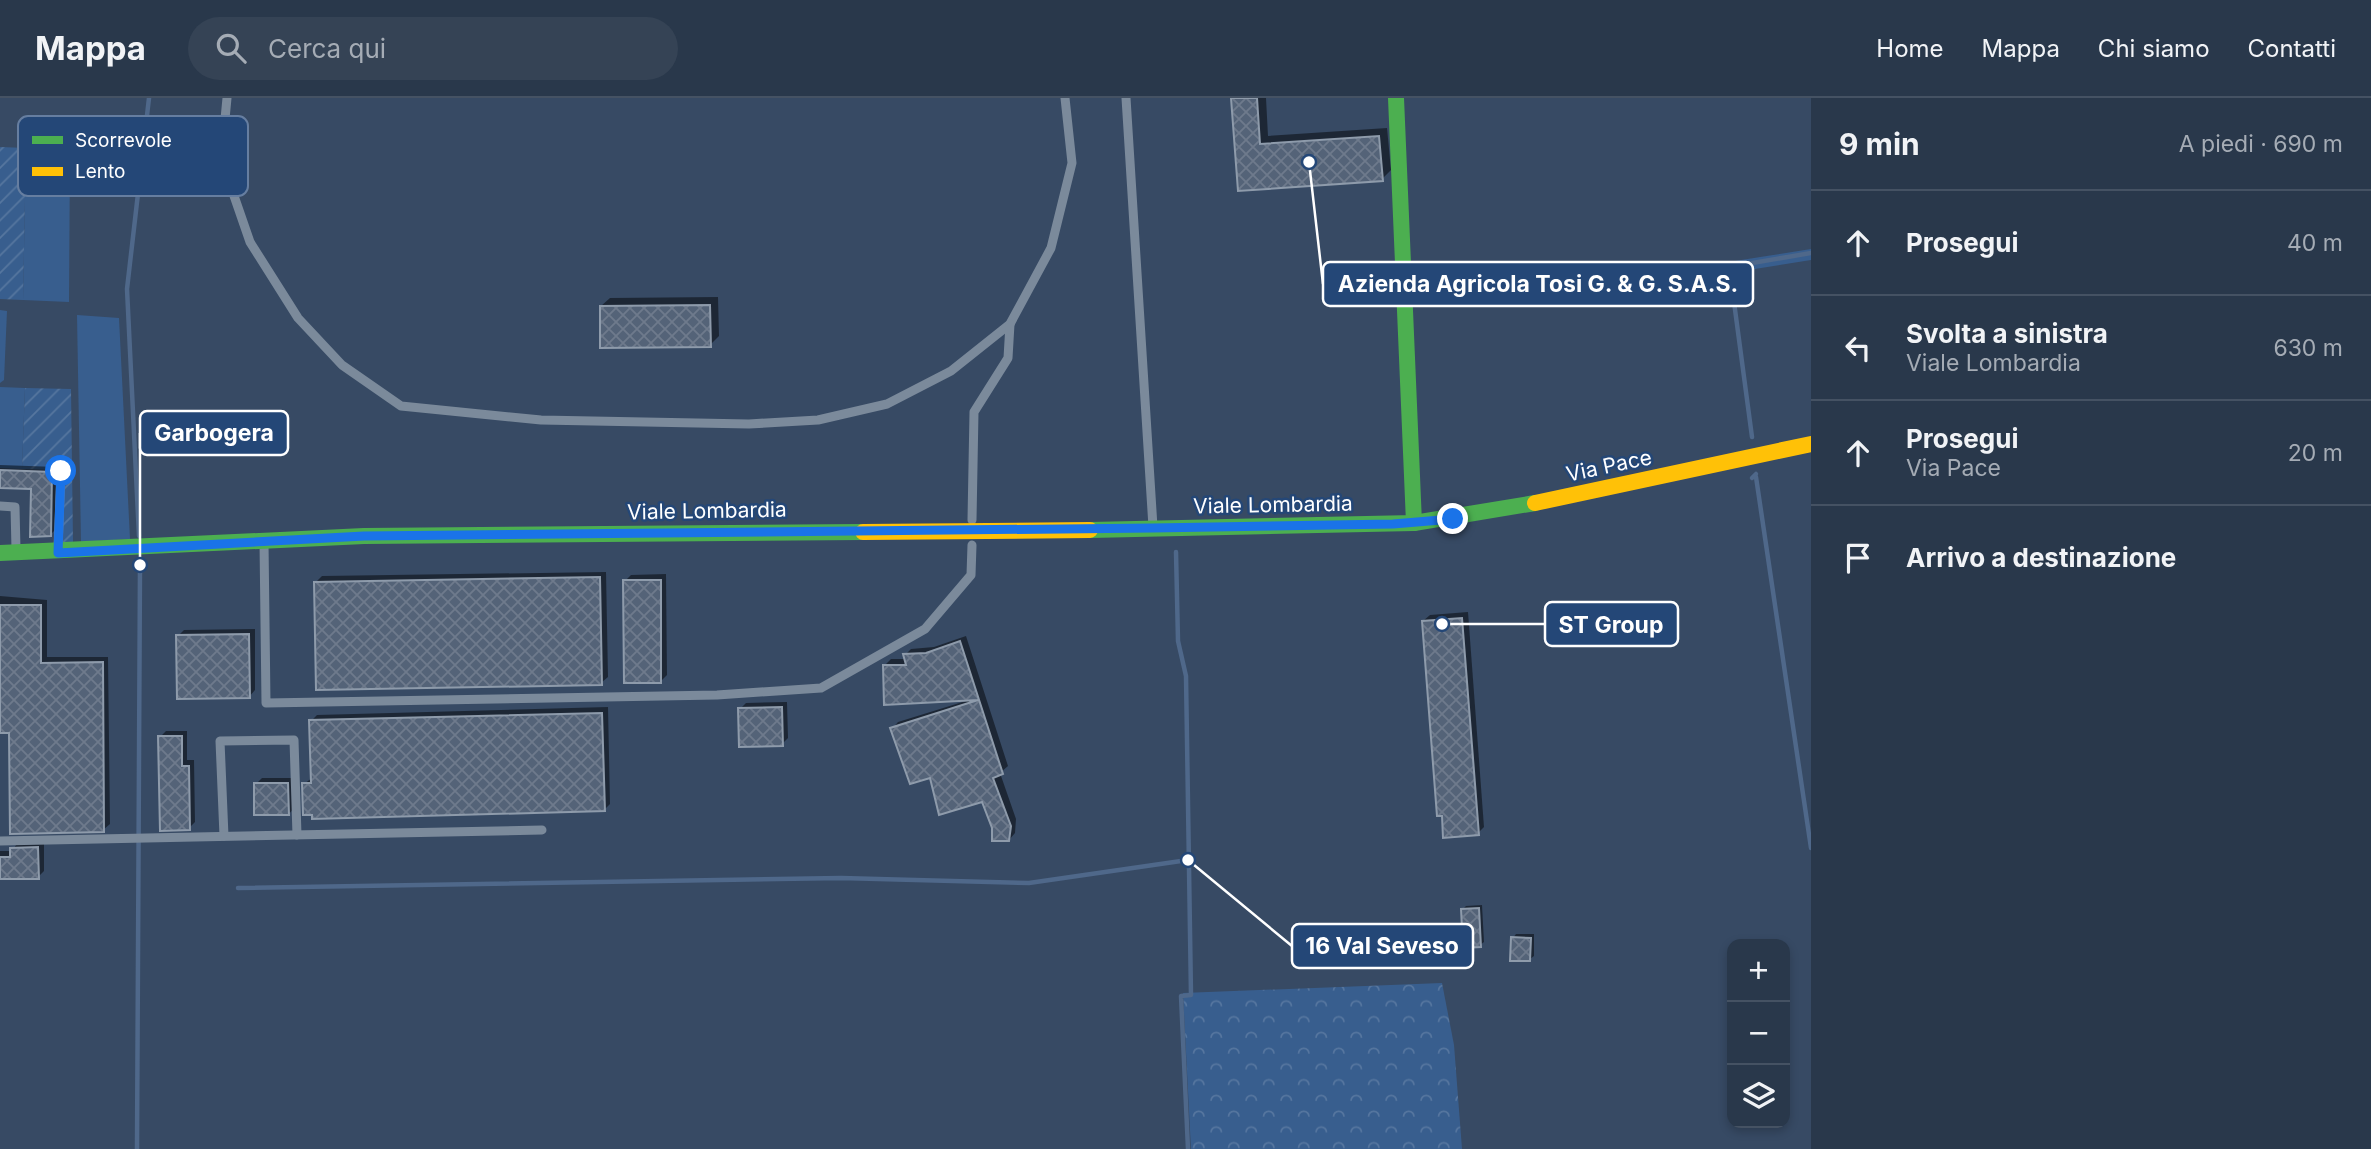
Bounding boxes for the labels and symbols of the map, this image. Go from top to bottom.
legend [18,116,248,196]
text: Scorrevole [75,129,172,152]
text: Lento [75,160,125,183]
callout: Azienda Agricola Tosi G. & G. S.A.S. [1323,262,1753,306]
text: Azienda Agricola Tosi G. & G. S.A.S. [1338,270,1738,298]
callout: Garbogera [140,411,288,455]
text: Garbogera [154,419,274,447]
street label: Via Pace [1564,444,1654,487]
route start [45,455,76,486]
street label: Viale Lombardia [1193,491,1353,518]
street label: Viale Lombardia [627,497,787,524]
route end [1437,503,1468,534]
callout: ST Group [1545,602,1678,646]
text: ST Group [1559,611,1663,639]
callout: 16 Val Seveso [1292,924,1473,968]
text: 16 Val Seveso [1305,932,1459,960]

